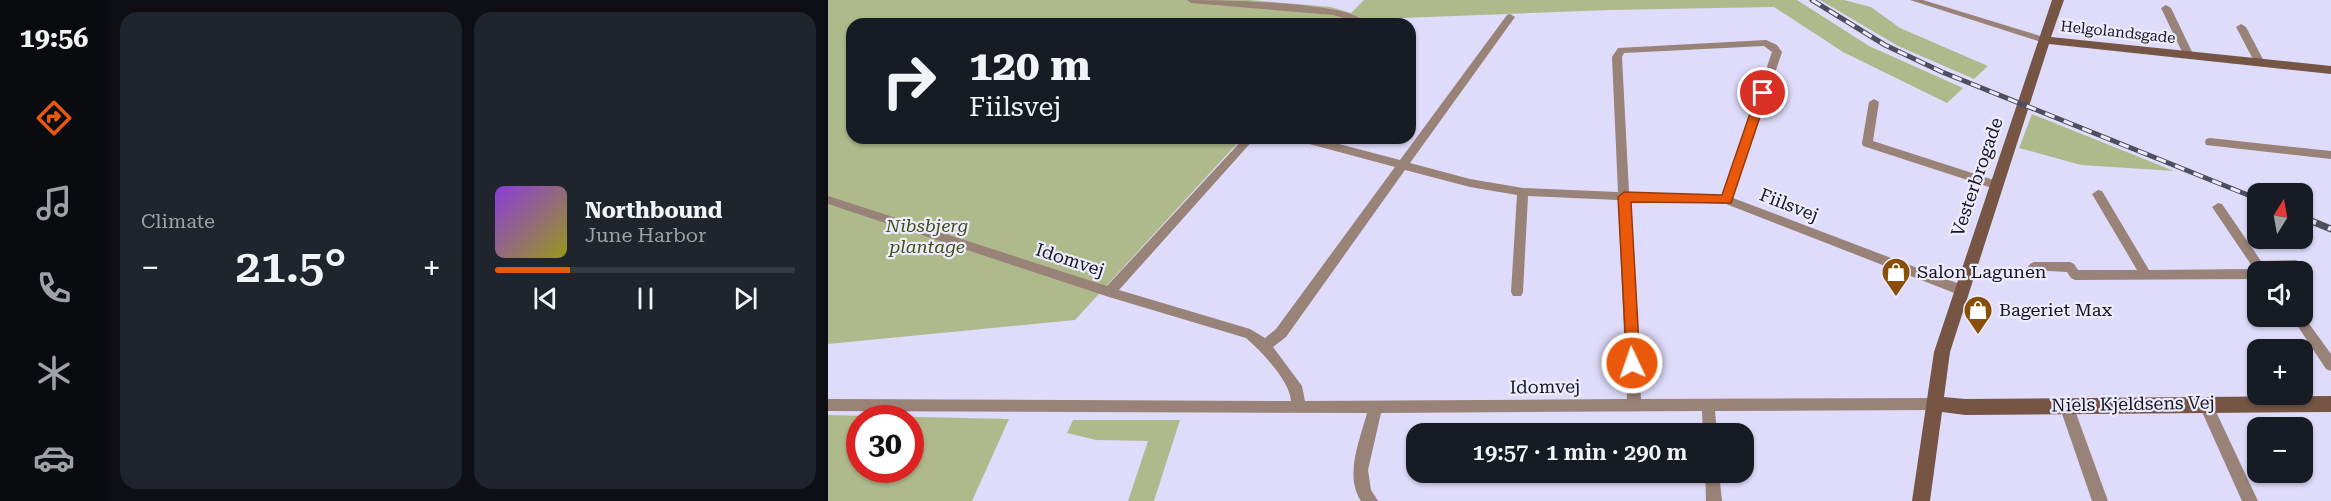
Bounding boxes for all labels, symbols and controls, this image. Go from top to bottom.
street label: Helgolandsgade [2060,17,2176,47]
text: 19:56 [20,22,88,54]
text: 120 m [969,41,1091,90]
icon: right [870,42,948,120]
pin [1737,67,1788,118]
icon: arrive [1746,76,1779,109]
text: Fiilsvej [969,91,1061,123]
icon: directions [33,97,75,139]
street label: Vesterbrogade [1946,114,2007,239]
icon: music [33,182,75,224]
north arrow [2247,183,2313,249]
map controls [2247,183,2313,483]
street label: Fiilsvej [1757,184,1822,225]
text: Northbound [585,198,723,223]
text: Climate [141,209,215,233]
park label: Nibsbjerg plantage [885,215,968,257]
text: June Harbor [585,223,706,247]
street label: Idomvej [1033,239,1107,280]
text: 21.5° [235,240,347,293]
text: − [141,248,159,287]
text: + [423,248,441,287]
shop icon: Salon Lagunen [1880,256,1912,298]
place label: Salon Lagunen [1917,261,2047,282]
button: sound [2247,261,2313,327]
icon: phone [33,267,75,309]
icon: previous [529,282,562,315]
icon: pause [629,282,662,315]
icon: next [729,282,762,315]
shop icon: Bageriet Max [1962,294,1994,336]
place label: Bageriet Max [1999,299,2113,320]
position arrow [1600,331,1664,395]
button: + [2247,339,2313,405]
icon: climate [33,352,75,394]
street label: Idomvej [1509,375,1581,398]
street label: Niels Kjeldsens Vej [2051,392,2215,415]
speed limit sign: 30 [846,405,924,483]
button: − [2247,417,2313,483]
icon: car [33,437,75,479]
text: 19:57 · 1 min · 290 m [1473,440,1687,465]

